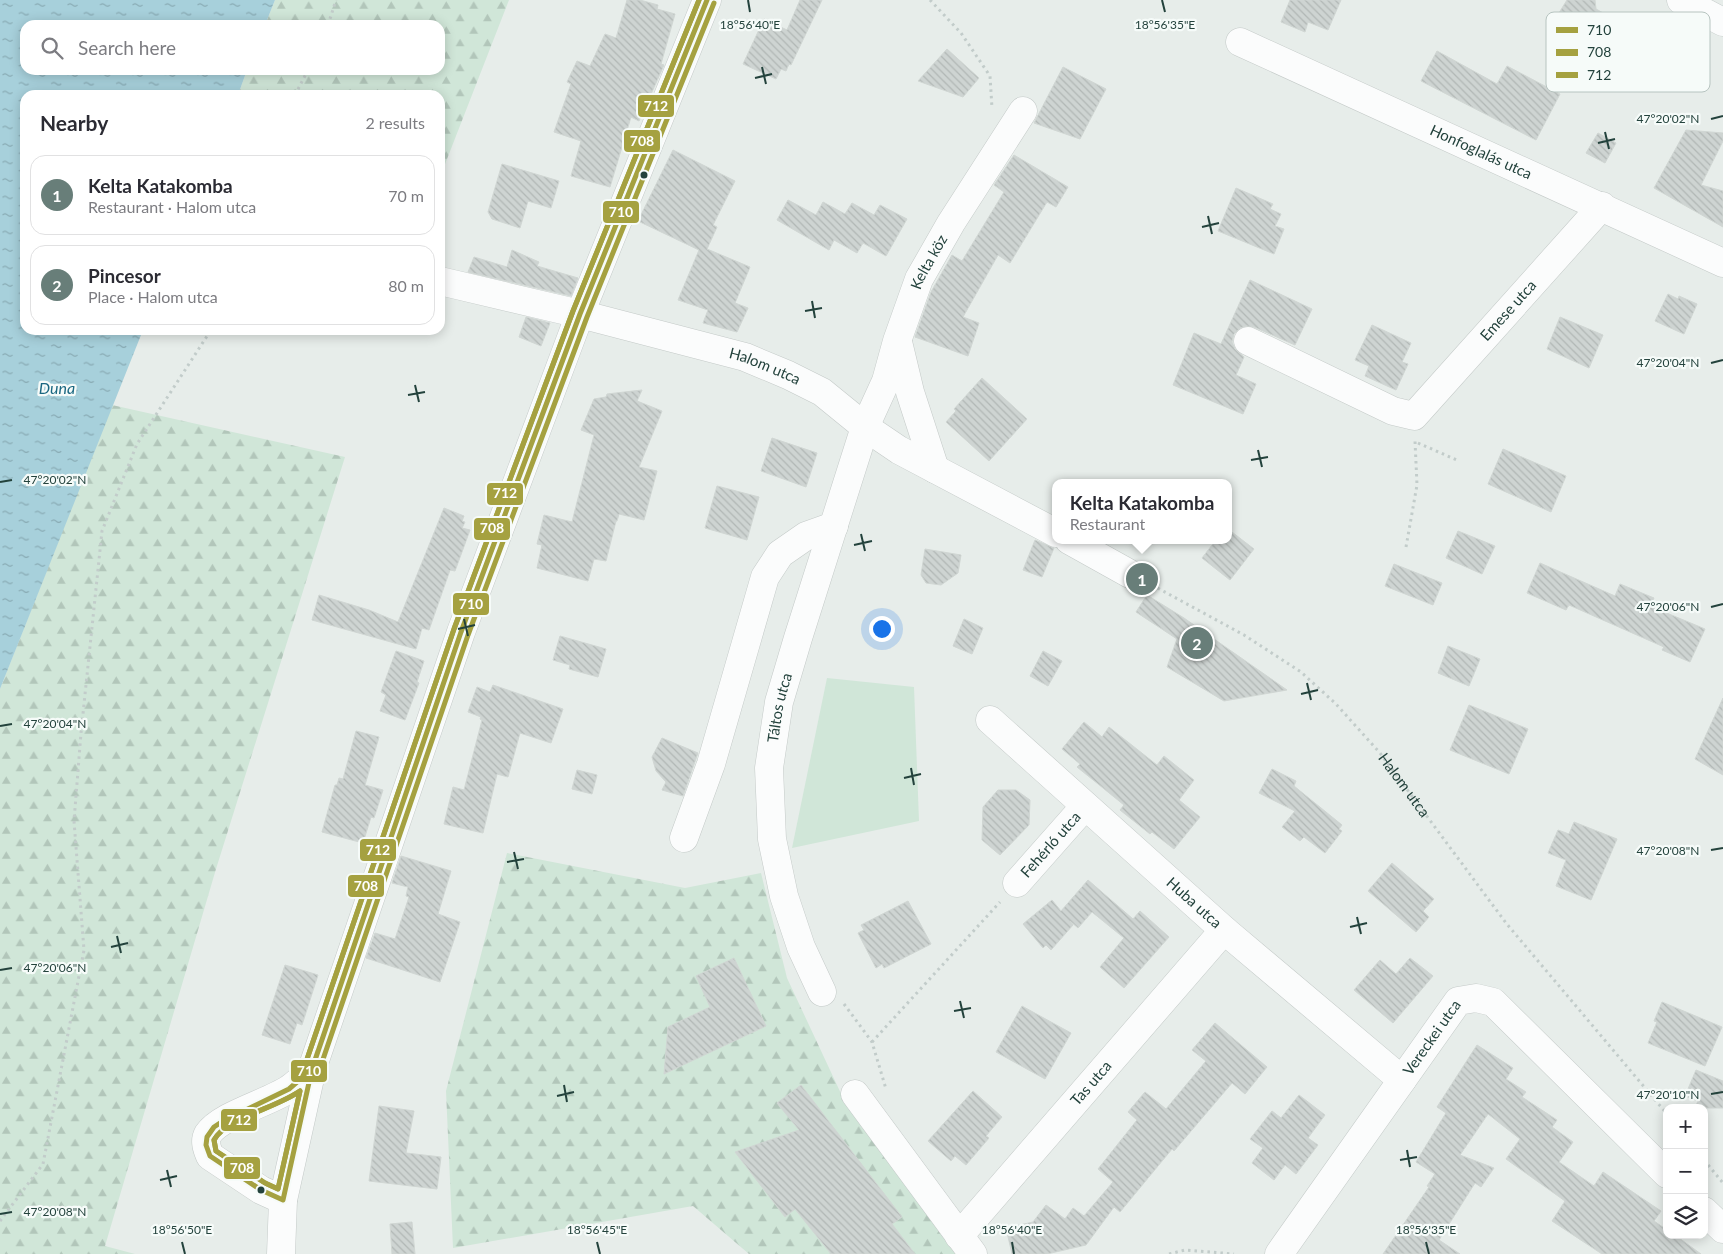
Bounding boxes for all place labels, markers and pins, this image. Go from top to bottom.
unlabelled marker [639,170,649,180]
pin: 1 [1126,560,1158,598]
pin: 2 [1181,624,1213,662]
unlabelled marker [256,1185,266,1195]

